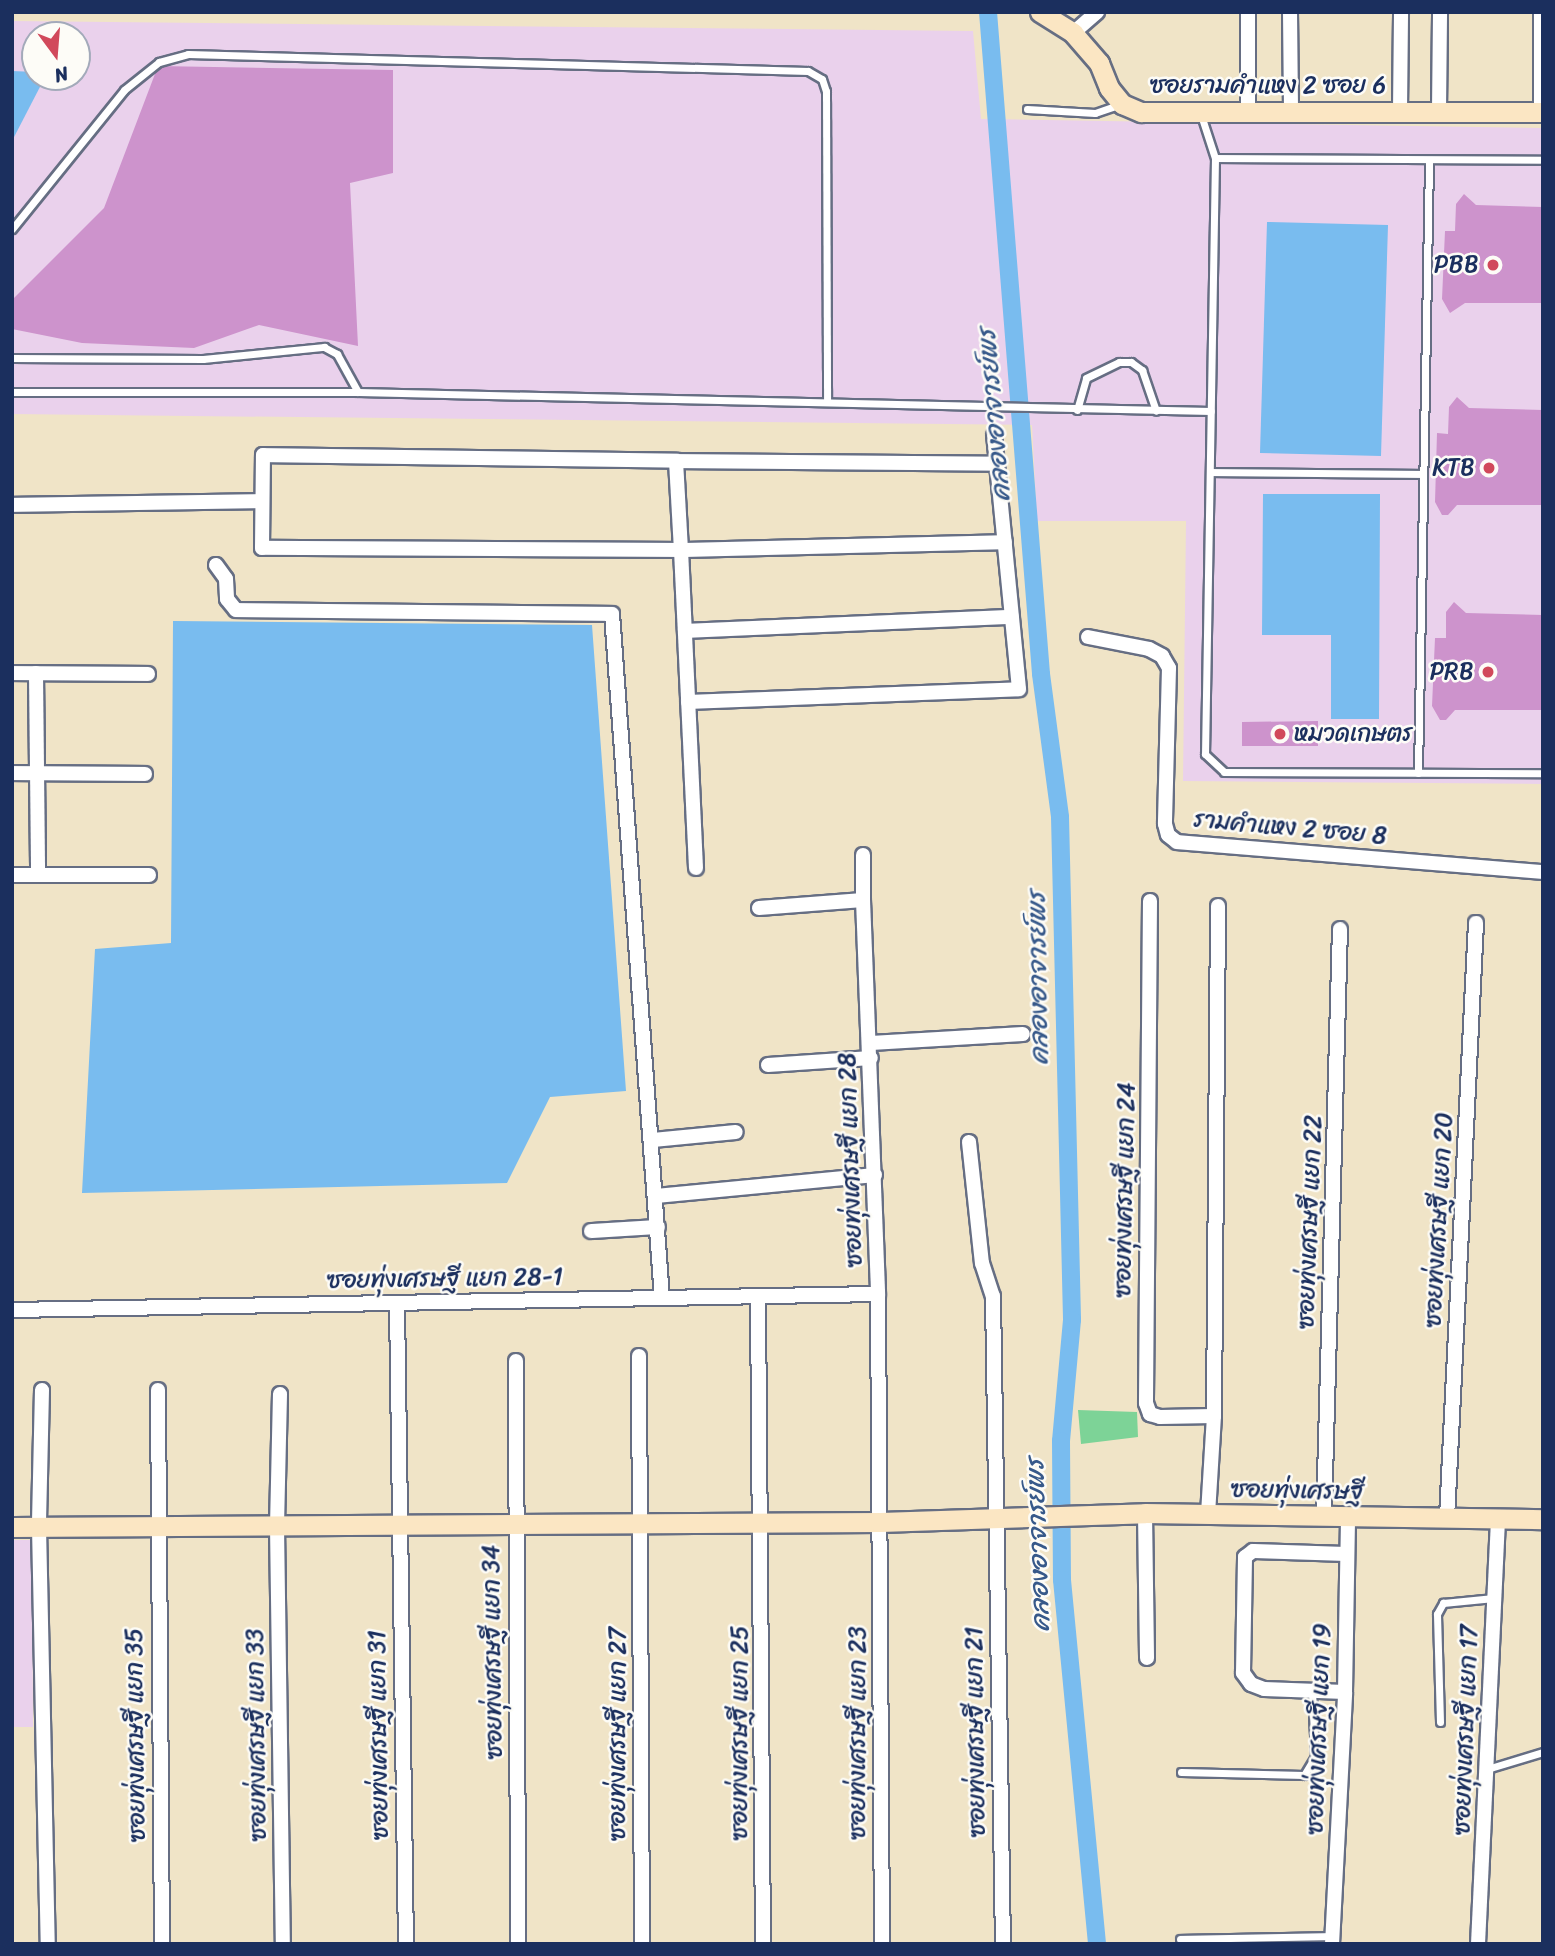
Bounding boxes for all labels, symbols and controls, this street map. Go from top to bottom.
north arrow [21,21,91,91]
text: N [51,57,72,92]
street label: ซอยรามคำแหง 2 ซอย 6 [1150,72,1386,100]
place label: PBB [1434,251,1479,279]
marker: PBB [1485,257,1501,273]
water label: คลองอาจารย์พร [971,327,1017,503]
place label: KTB [1432,454,1475,482]
marker: KTB [1481,460,1497,476]
place label: PRB [1429,658,1474,686]
marker: PRB [1480,664,1496,680]
place label: หมวดเกษตร [1294,720,1413,748]
marker: หมวดเกษตร [1272,726,1288,742]
street label: รามคำแหง 2 ซอย 8 [1192,805,1388,851]
water label: คลองอาจารย์พร [1021,891,1055,1065]
street label: ซอยทุ่งเศรษฐี แยก 28 [833,1052,869,1268]
street label: ซอยทุ่งเศรษฐี แยก 24 [1109,1082,1141,1298]
street label: ซอยทุ่งเศรษฐี แยก 20 [1419,1112,1459,1328]
street label: ซอยทุ่งเศรษฐี แยก 22 [1292,1115,1328,1329]
street label: ซอยทุ่งเศรษฐี แยก 28-1 [327,1263,563,1295]
water label: คลองอาจารย์พร [1019,1458,1057,1632]
street label: ซอยทุ่งเศรษฐี [1231,1475,1363,1507]
street label: ซอยทุ่งเศรษฐี แยก 34 [477,1544,509,1760]
street label: ซอยทุ่งเศรษฐี แยก 19 [1301,1623,1337,1835]
street label: ซอยทุ่งเศรษฐี แยก 17 [1448,1624,1484,1836]
street label: ซอยทุ่งเศรษฐี แยก 25 [726,1626,754,1840]
street label: ซอยทุ่งเศรษฐี แยก 23 [844,1626,872,1840]
street label: ซอยทุ่งเศรษฐี แยก 27 [604,1627,632,1841]
street label: ซอยทุ่งเศรษฐี แยก 21 [960,1627,992,1837]
street label: ซอยทุ่งเศรษฐี แยก 35 [120,1628,152,1842]
street label: ซอยทุ่งเศรษฐี แยก 33 [241,1628,273,1842]
street label: ซอยทุ่งเศรษฐี แยก 31 [363,1630,395,1840]

